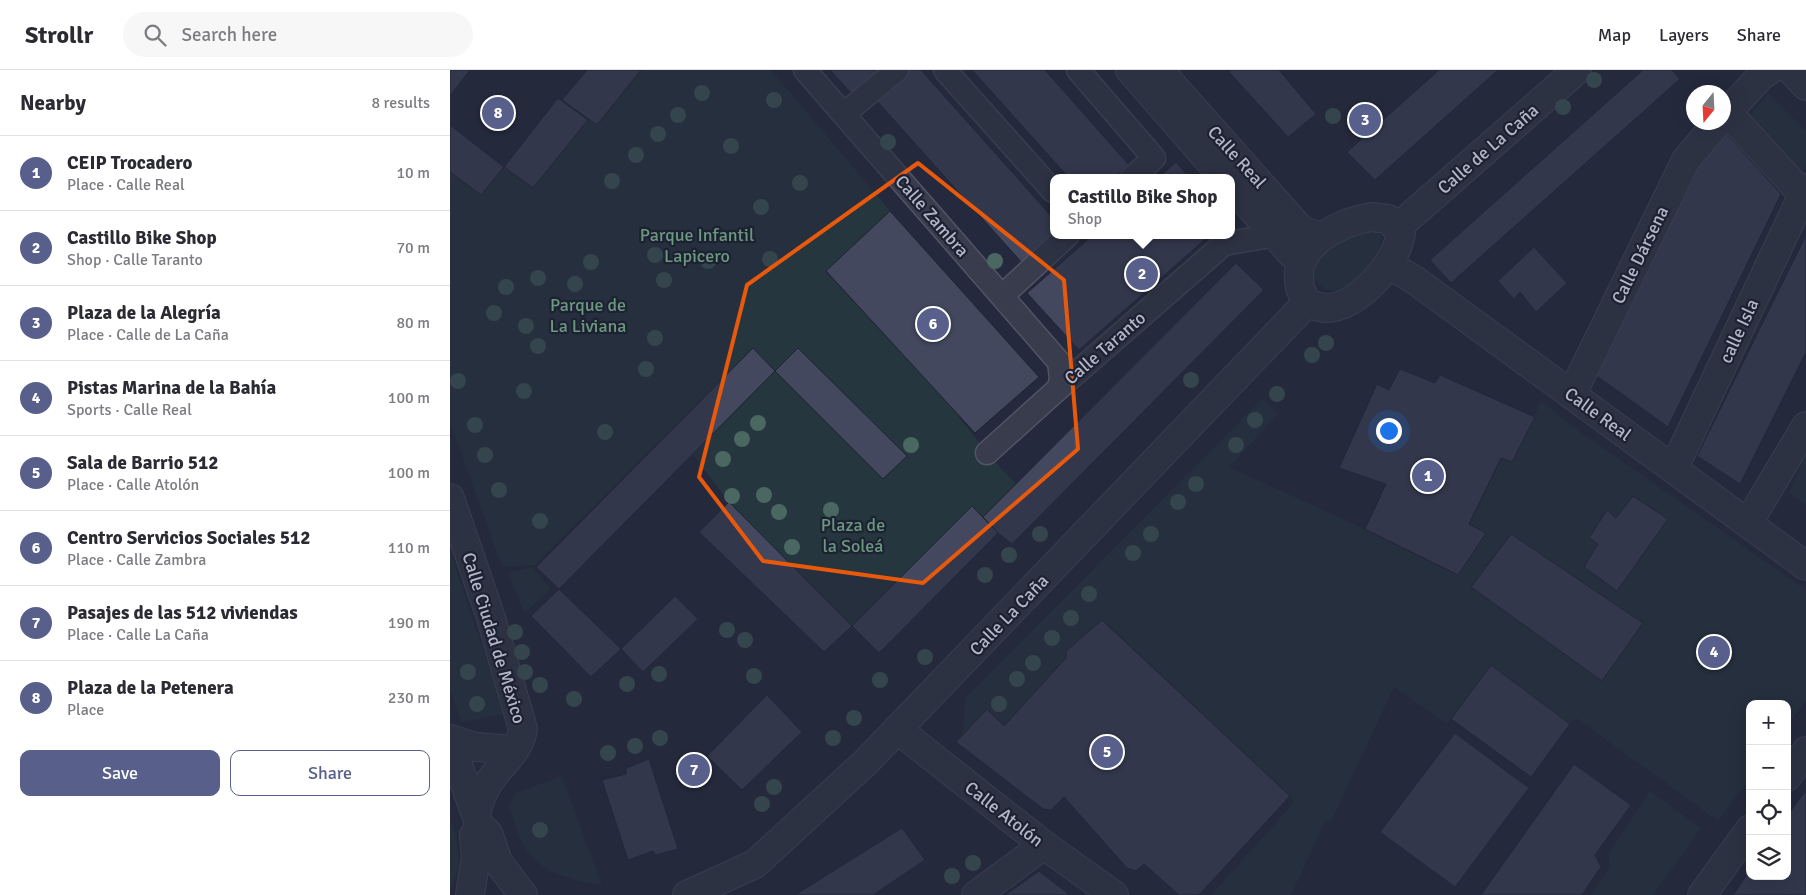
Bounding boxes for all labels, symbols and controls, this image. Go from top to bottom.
search box [123,12,473,57]
text: Strollr [25,20,93,50]
icon: search [141,21,169,49]
text: Search here [181,23,277,47]
text: Map [1598,24,1631,46]
text: Layers [1659,24,1709,46]
text: Share [1737,24,1781,46]
north arrow [1686,85,1731,130]
text: Nearby [20,90,86,116]
text: 8 results [371,93,430,113]
pin: 8 [482,94,514,132]
street label: Calle de La Caña [1433,99,1543,199]
pin: 3 [1349,101,1381,139]
street label: Calle Real [1203,121,1271,193]
text: CEIP Trocadero [67,151,192,175]
text: 1 [32,163,40,183]
text: 10 m [396,163,430,183]
street label: Calle Zambra [890,170,974,262]
popup [1050,174,1235,239]
text: Place · Calle Real [67,175,185,195]
text: Castillo Bike Shop [1068,185,1217,209]
street label: Calle Dársena [1607,202,1673,308]
text: Shop [1068,209,1102,229]
park label: Parque Infantil Lapicero [640,224,754,267]
text: Castillo Bike Shop [67,226,217,250]
text: 2 [32,238,40,258]
text: 70 m [396,238,430,258]
text: Shop · Calle Taranto [67,250,203,270]
pin: 2 [1126,255,1158,293]
park label: Parque de La Liviana [550,294,626,337]
street label: calle Isla [1715,295,1763,367]
text: Plaza de la Alegría [67,301,221,325]
pin: 6 [917,305,949,343]
street label: Calle Taranto [1060,307,1150,389]
text: 3 [32,313,40,333]
text: 80 m [396,313,430,333]
text: Place · Calle de La Caña [67,325,229,345]
text: Pistas Marina de la Bahía [67,376,276,400]
street label: Calle Real [1560,382,1636,446]
text: 4 [32,388,40,408]
text: 100 m [388,388,430,408]
text: Sports · Calle Real [67,400,192,420]
your location [1376,418,1402,444]
text: Sala de Barrio 512 [67,451,219,475]
pin: 1 [1412,457,1444,495]
text: 5 [32,463,40,483]
text: 100 m [388,463,430,483]
text: Place · Calle Atolón [67,475,199,495]
park label: Plaza de la Soleá [821,514,885,557]
text: Centro Servicios Sociales 512 [67,526,310,550]
text: 6 [32,538,40,558]
text: 110 m [388,538,430,558]
text: Place · Calle Zambra [67,550,206,570]
street label: Calle Ciudad de México [457,550,531,726]
street label: Calle La Caña [965,570,1053,660]
text: Pasajes de las 512 viviendas [67,601,298,625]
text: 7 [32,613,40,633]
text: 190 m [388,613,430,633]
text: Place · Calle La Caña [67,625,209,645]
pin: 4 [1698,633,1730,671]
text: Plaza de la Petenera [67,676,234,700]
text: 8 [32,688,40,708]
text: 230 m [388,688,430,708]
text: Place [67,700,104,720]
map controls [1746,700,1791,880]
button: + [1746,700,1791,745]
pin: 5 [1091,733,1123,771]
button: − [1746,745,1791,790]
button: Save [20,750,220,796]
button: Share [230,750,430,796]
pin: 7 [678,751,710,789]
street label: Calle Atolón [960,777,1048,851]
button: locate [1746,790,1791,835]
button: layers [1746,835,1791,880]

